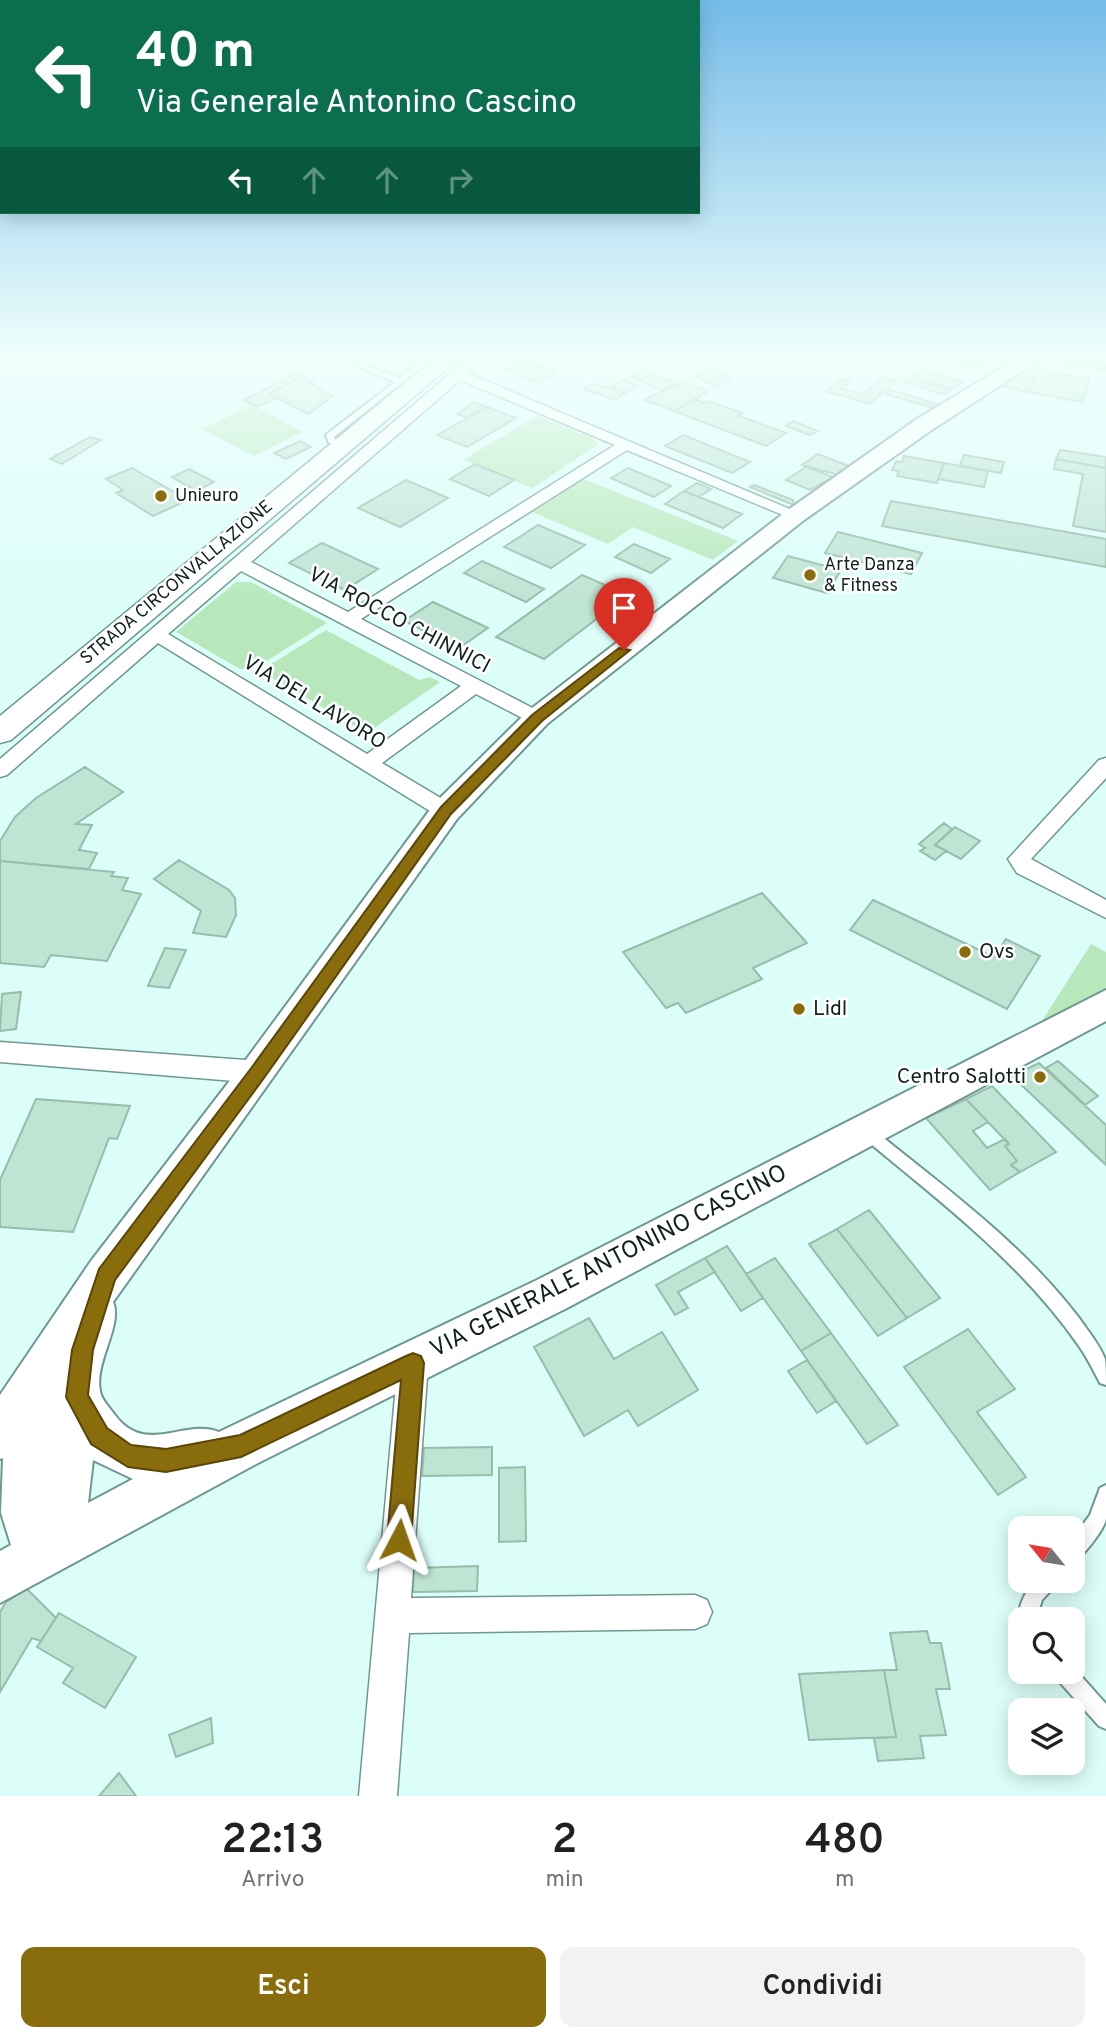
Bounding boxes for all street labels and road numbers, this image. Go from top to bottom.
street label: STRADA CIRCONVALLAZIONE [76,496,278,670]
street label: VIA ROCCO CHINNICI [303,562,495,680]
street label: VIA DEL LAVORO [237,650,391,756]
street label: VIA GENERALE ANTONINO CASCINO [425,1159,793,1365]

